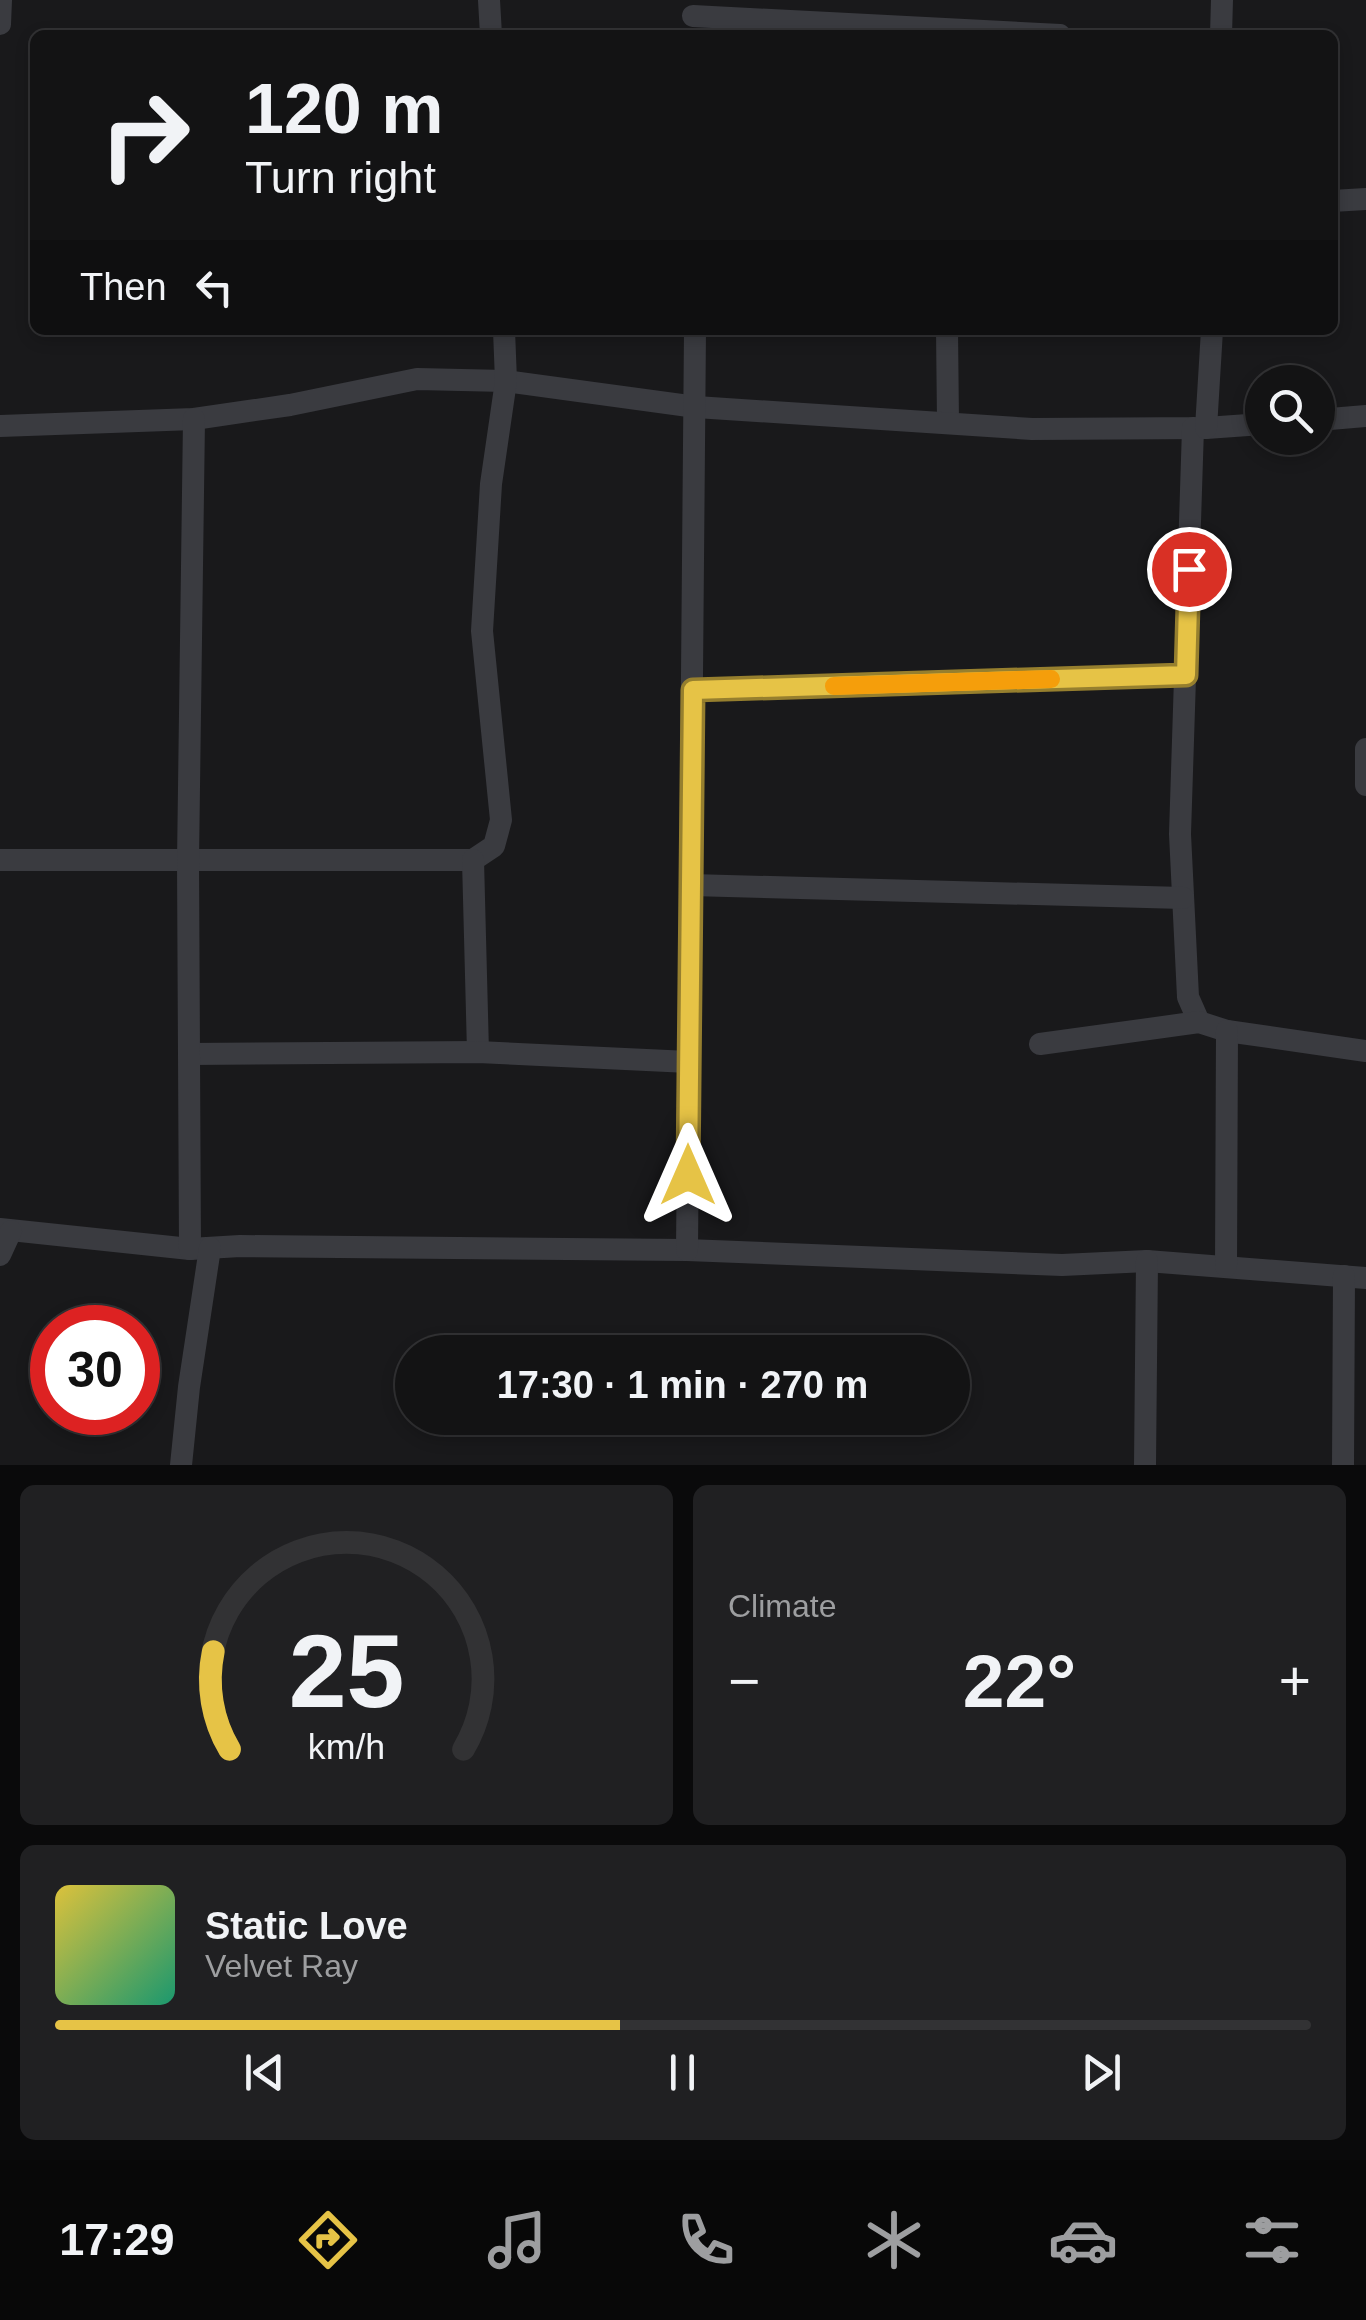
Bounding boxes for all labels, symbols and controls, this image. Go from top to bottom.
icon: right [80,70,210,200]
text: 120 m [245,70,443,148]
text: Turn right [245,152,436,203]
icon: left [187,260,242,315]
text: Then [80,266,167,308]
map controls [1245,365,1335,455]
button: search [1245,365,1335,455]
pin [1147,527,1232,612]
icon: arrive [1162,542,1217,597]
position arrow [636,1123,740,1227]
speed limit sign: 30 [30,1305,160,1435]
text: 17:30 · 1 min · 270 m [497,1364,868,1406]
text: Climate [728,1588,836,1624]
text: 25 [289,1613,404,1729]
text: 22° [963,1639,1076,1723]
text: − [728,1650,760,1712]
text: + [1279,1650,1311,1712]
text: km/h [308,1727,385,1767]
text: Static Love [205,1905,408,1947]
text: Velvet Ray [205,1948,358,1984]
icon: previous [237,2045,292,2100]
icon: pause [655,2045,710,2100]
icon: next [1074,2045,1129,2100]
icon: directions [293,2205,363,2275]
icon: music [482,2205,552,2275]
icon: phone [671,2205,741,2275]
icon: climate [859,2205,929,2275]
icon: car [1048,2205,1118,2275]
icon: filters [1237,2205,1307,2275]
text: 17:29 [59,2214,174,2265]

